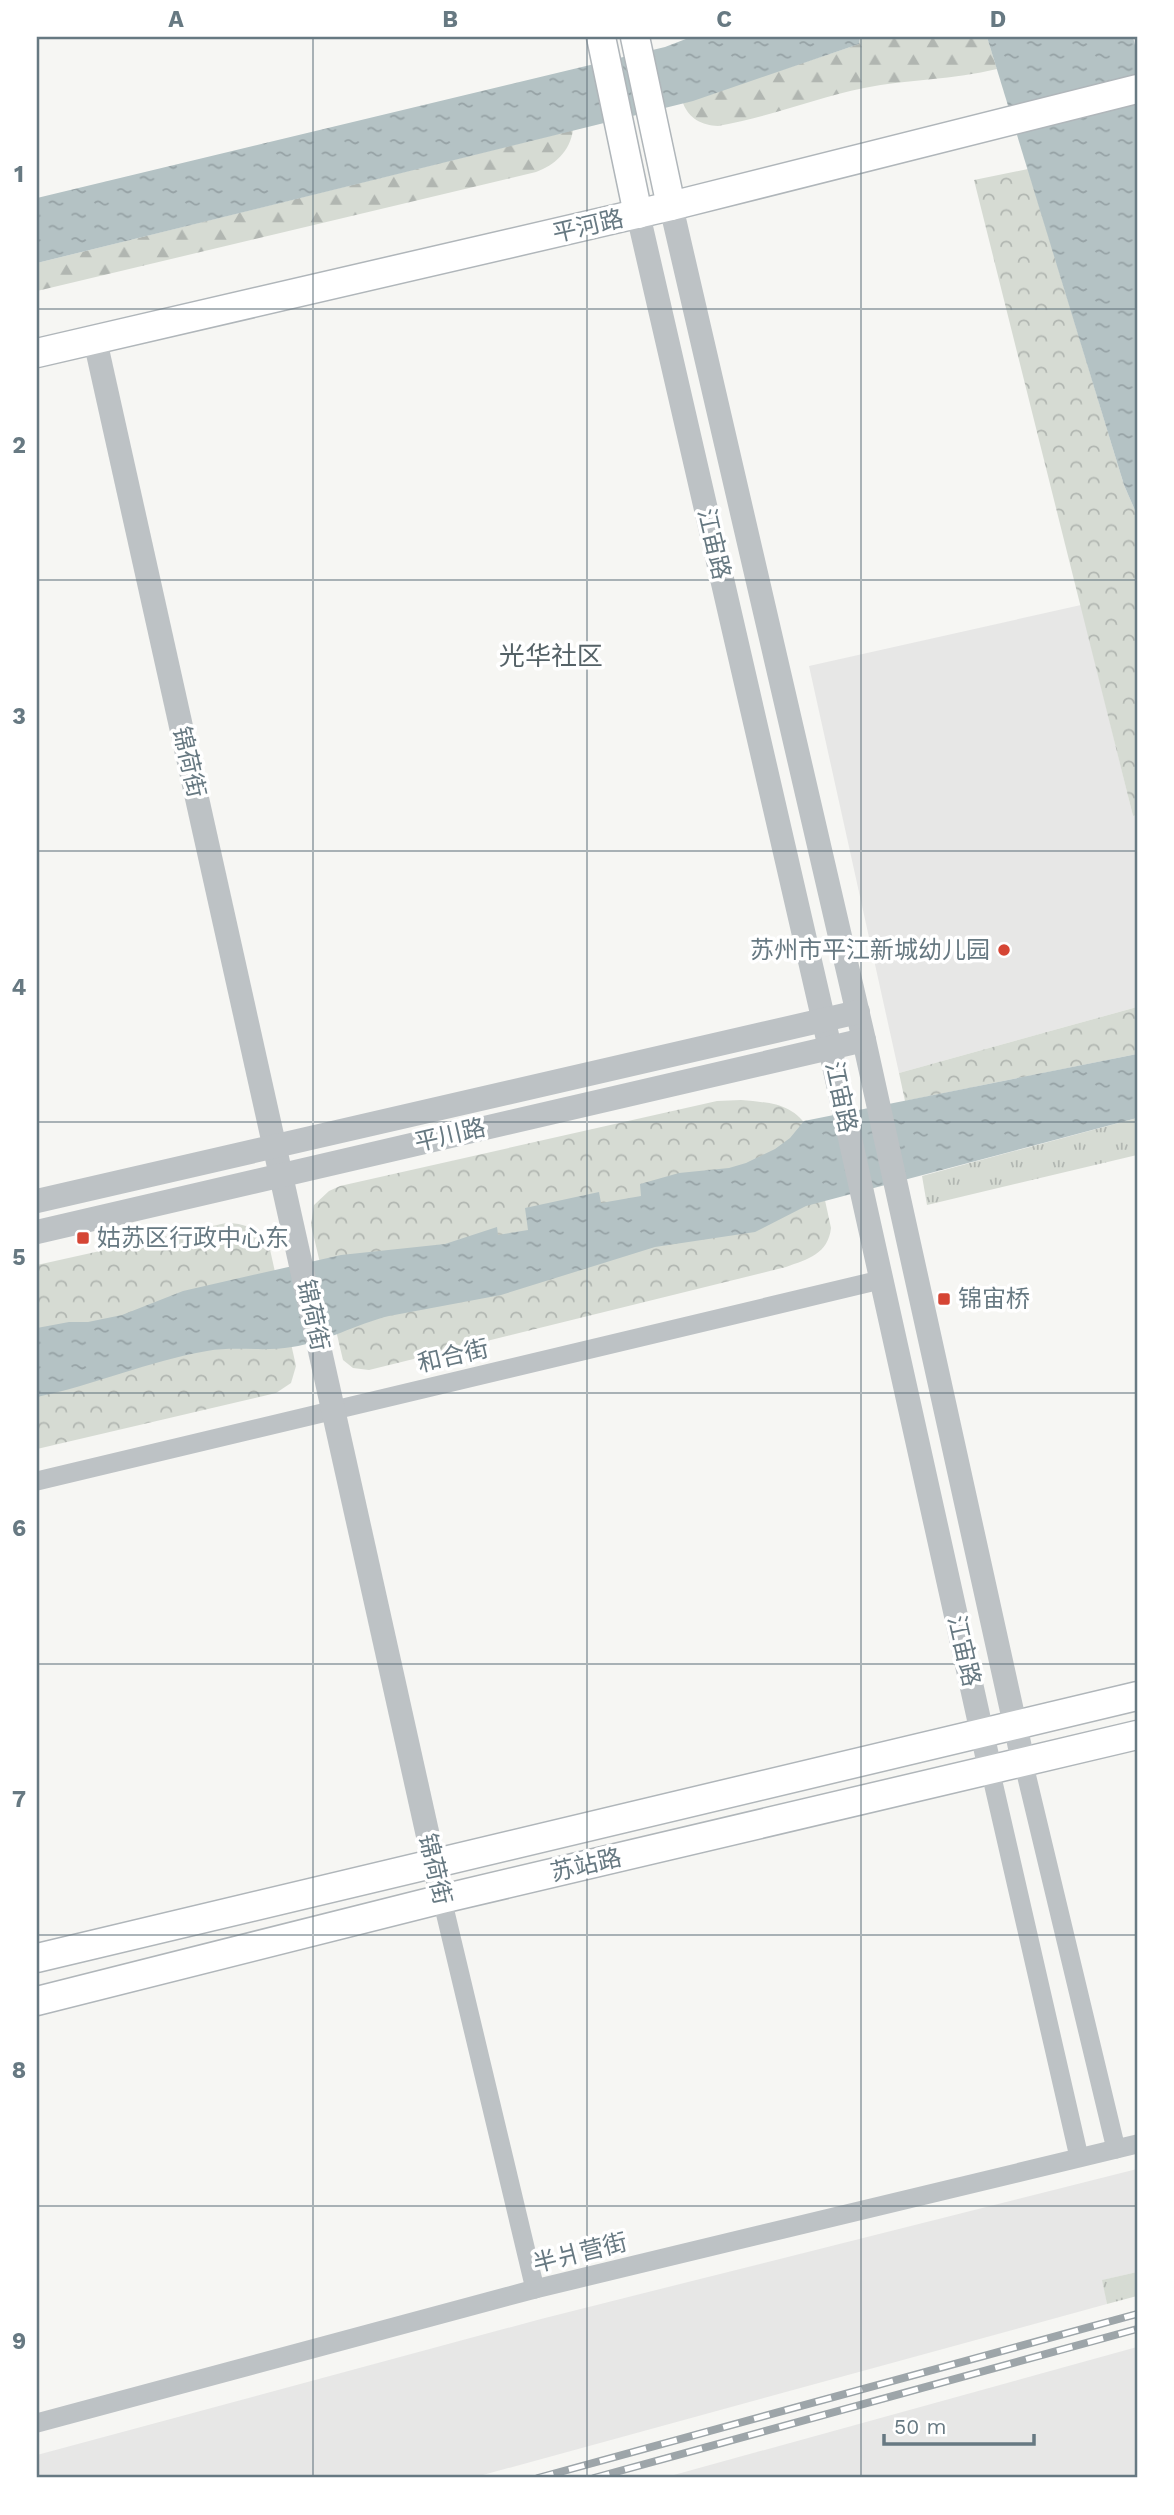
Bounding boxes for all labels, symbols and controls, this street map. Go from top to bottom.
text: A [168,6,184,33]
text: B [442,6,458,33]
text: C [716,6,732,33]
text: D [990,6,1006,33]
text: 1 [14,161,24,188]
street label: 平河路 [550,204,626,248]
text: 2 [12,432,26,459]
street label: 江宙路 [692,506,736,582]
district label: 光华社区 [499,641,603,671]
text: 3 [12,703,26,730]
street label: 锦荷街 [167,724,211,800]
place label: 苏州市平江新城幼儿园 [750,936,990,964]
marker: 苏州市平江新城幼儿园 [996,942,1012,958]
text: 4 [12,974,27,1001]
street label: 江宙路 [820,1059,862,1135]
street label: 平川路 [412,1113,488,1157]
place label: 姑苏区行政中心东 [97,1224,289,1252]
marker: 姑苏区行政中心东 [75,1230,91,1246]
text: 5 [12,1244,26,1271]
street label: 锦荷街 [292,1277,334,1353]
place label: 锦宙桥 [958,1285,1030,1313]
marker: 锦宙桥 [936,1291,952,1307]
street label: 和合街 [415,1334,491,1378]
text: 6 [12,1515,26,1542]
street label: 江宙路 [942,1613,986,1689]
text: 7 [12,1786,26,1813]
street label: 锦荷街 [413,1831,457,1907]
street label: 苏站路 [548,1843,624,1887]
text: 8 [12,2057,26,2084]
street label: 半爿营街 [530,2228,630,2278]
text: 9 [12,2328,26,2355]
scale bar [884,2403,1034,2447]
text: 50 m [894,2414,946,2439]

